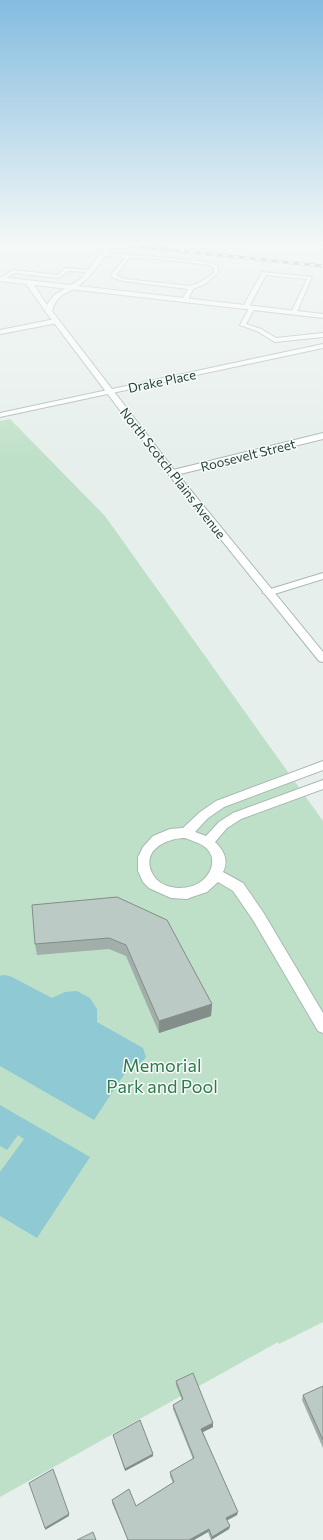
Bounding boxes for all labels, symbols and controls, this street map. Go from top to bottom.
street label: Drake Place [127,366,198,396]
street label: North Scotch Plains Avenue [117,404,229,542]
street label: Roosevelt Street [199,435,297,475]
park label: Memorial Park and Pool [106,1054,218,1097]

